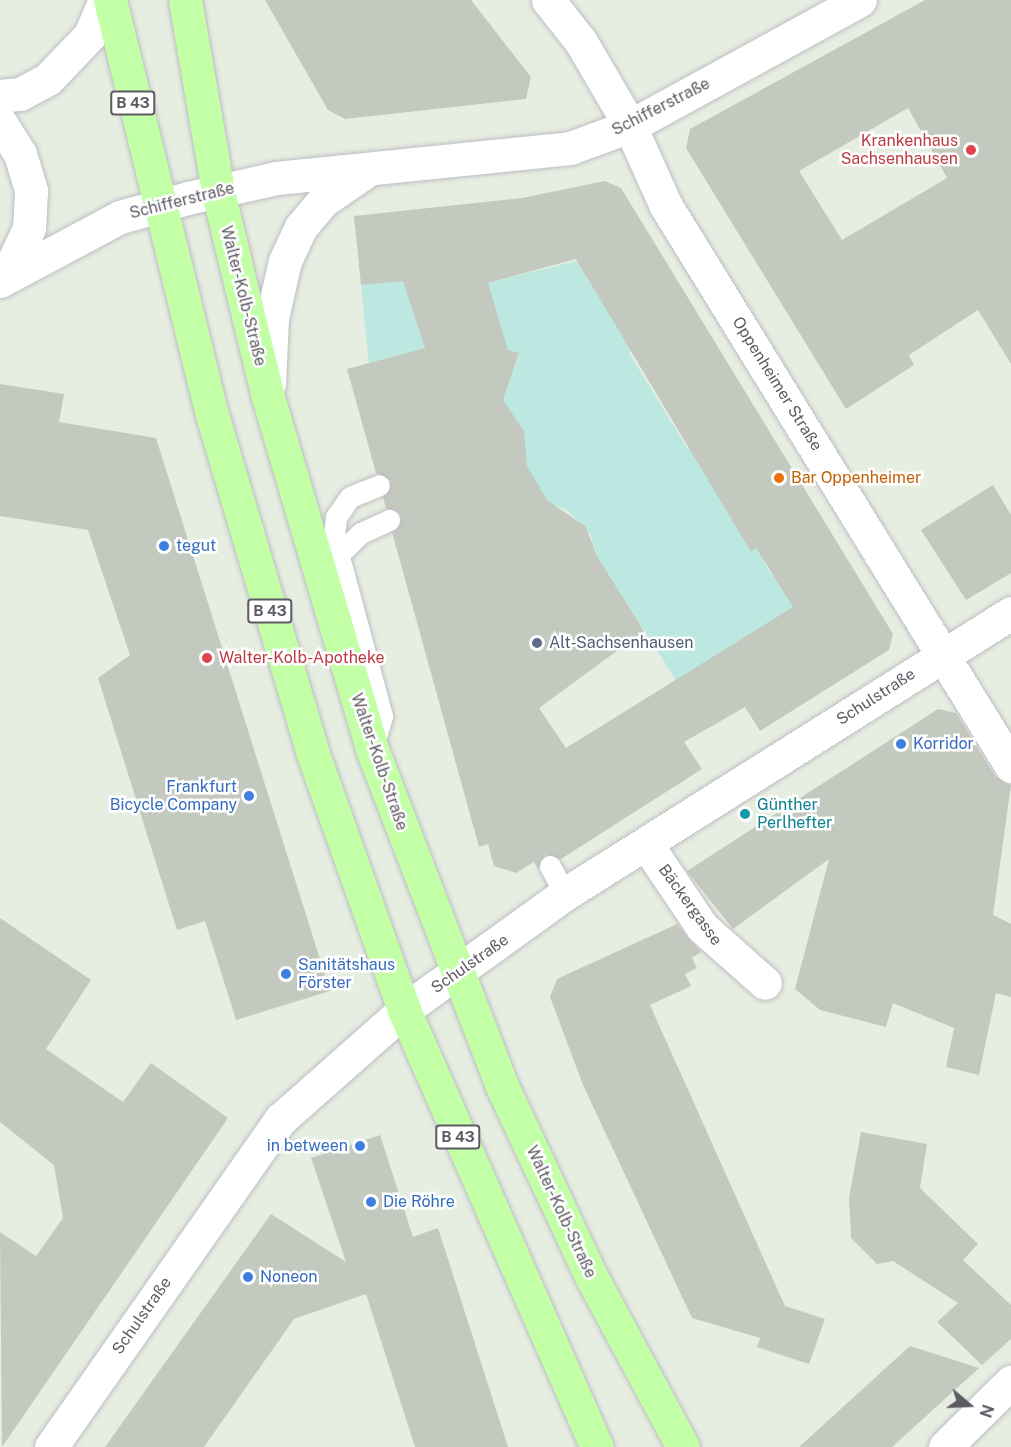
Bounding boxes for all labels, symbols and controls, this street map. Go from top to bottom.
street label: Schifferstraße [609,74,713,140]
road number: B 43 [109,91,157,115]
place label: Krankenhaus Sachsenhausen [841,131,958,169]
marker: Krankenhaus Sachsenhausen [962,141,980,159]
street label: Schifferstraße [128,179,236,223]
street label: Walter-Kolb-Straße [216,224,270,368]
street label: Oppenheimer Straße [728,313,826,455]
place label: Bar Oppenheimer [791,468,921,488]
marker: Bar Oppenheimer [772,471,786,485]
place label: tegut [176,536,216,556]
marker: tegut [157,539,171,553]
road number: B 43 [246,599,294,623]
place label: Alt-Sachsenhausen [549,633,693,653]
marker: Alt-Sachsenhausen [530,636,544,650]
place label: Walter-Kolb-Apotheke [219,648,385,668]
marker: Walter-Kolb-Apotheke [200,651,214,665]
street label: Schulstraße [833,664,919,730]
street label: Walter-Kolb-Straße [347,691,411,833]
place label: Korridor [913,734,974,754]
marker: Korridor [894,737,908,751]
place label: Frankfurt Bicycle Company [110,777,237,815]
marker: Frankfurt Bicycle Company [242,789,256,803]
place label: Günther Perlhefter [757,795,832,833]
marker: Günther Perlhefter [738,807,752,821]
street label: Bäckergasse [654,861,726,949]
street label: Schulstraße [428,930,512,998]
place label: Sanitätshaus Förster [298,955,395,993]
marker: Sanitätshaus Förster [279,967,293,981]
road number: B 43 [434,1125,482,1149]
place label: in between [267,1136,348,1156]
marker: in between [353,1139,367,1153]
street label: Walter-Kolb-Straße [522,1143,600,1281]
place label: Die Röhre [383,1192,455,1212]
marker: Die Röhre [364,1195,378,1209]
place label: Noneon [260,1267,318,1287]
marker: Noneon [241,1270,255,1284]
street label: Schulstraße [108,1274,176,1358]
north arrow [939,1375,999,1435]
text: N [975,1402,998,1420]

